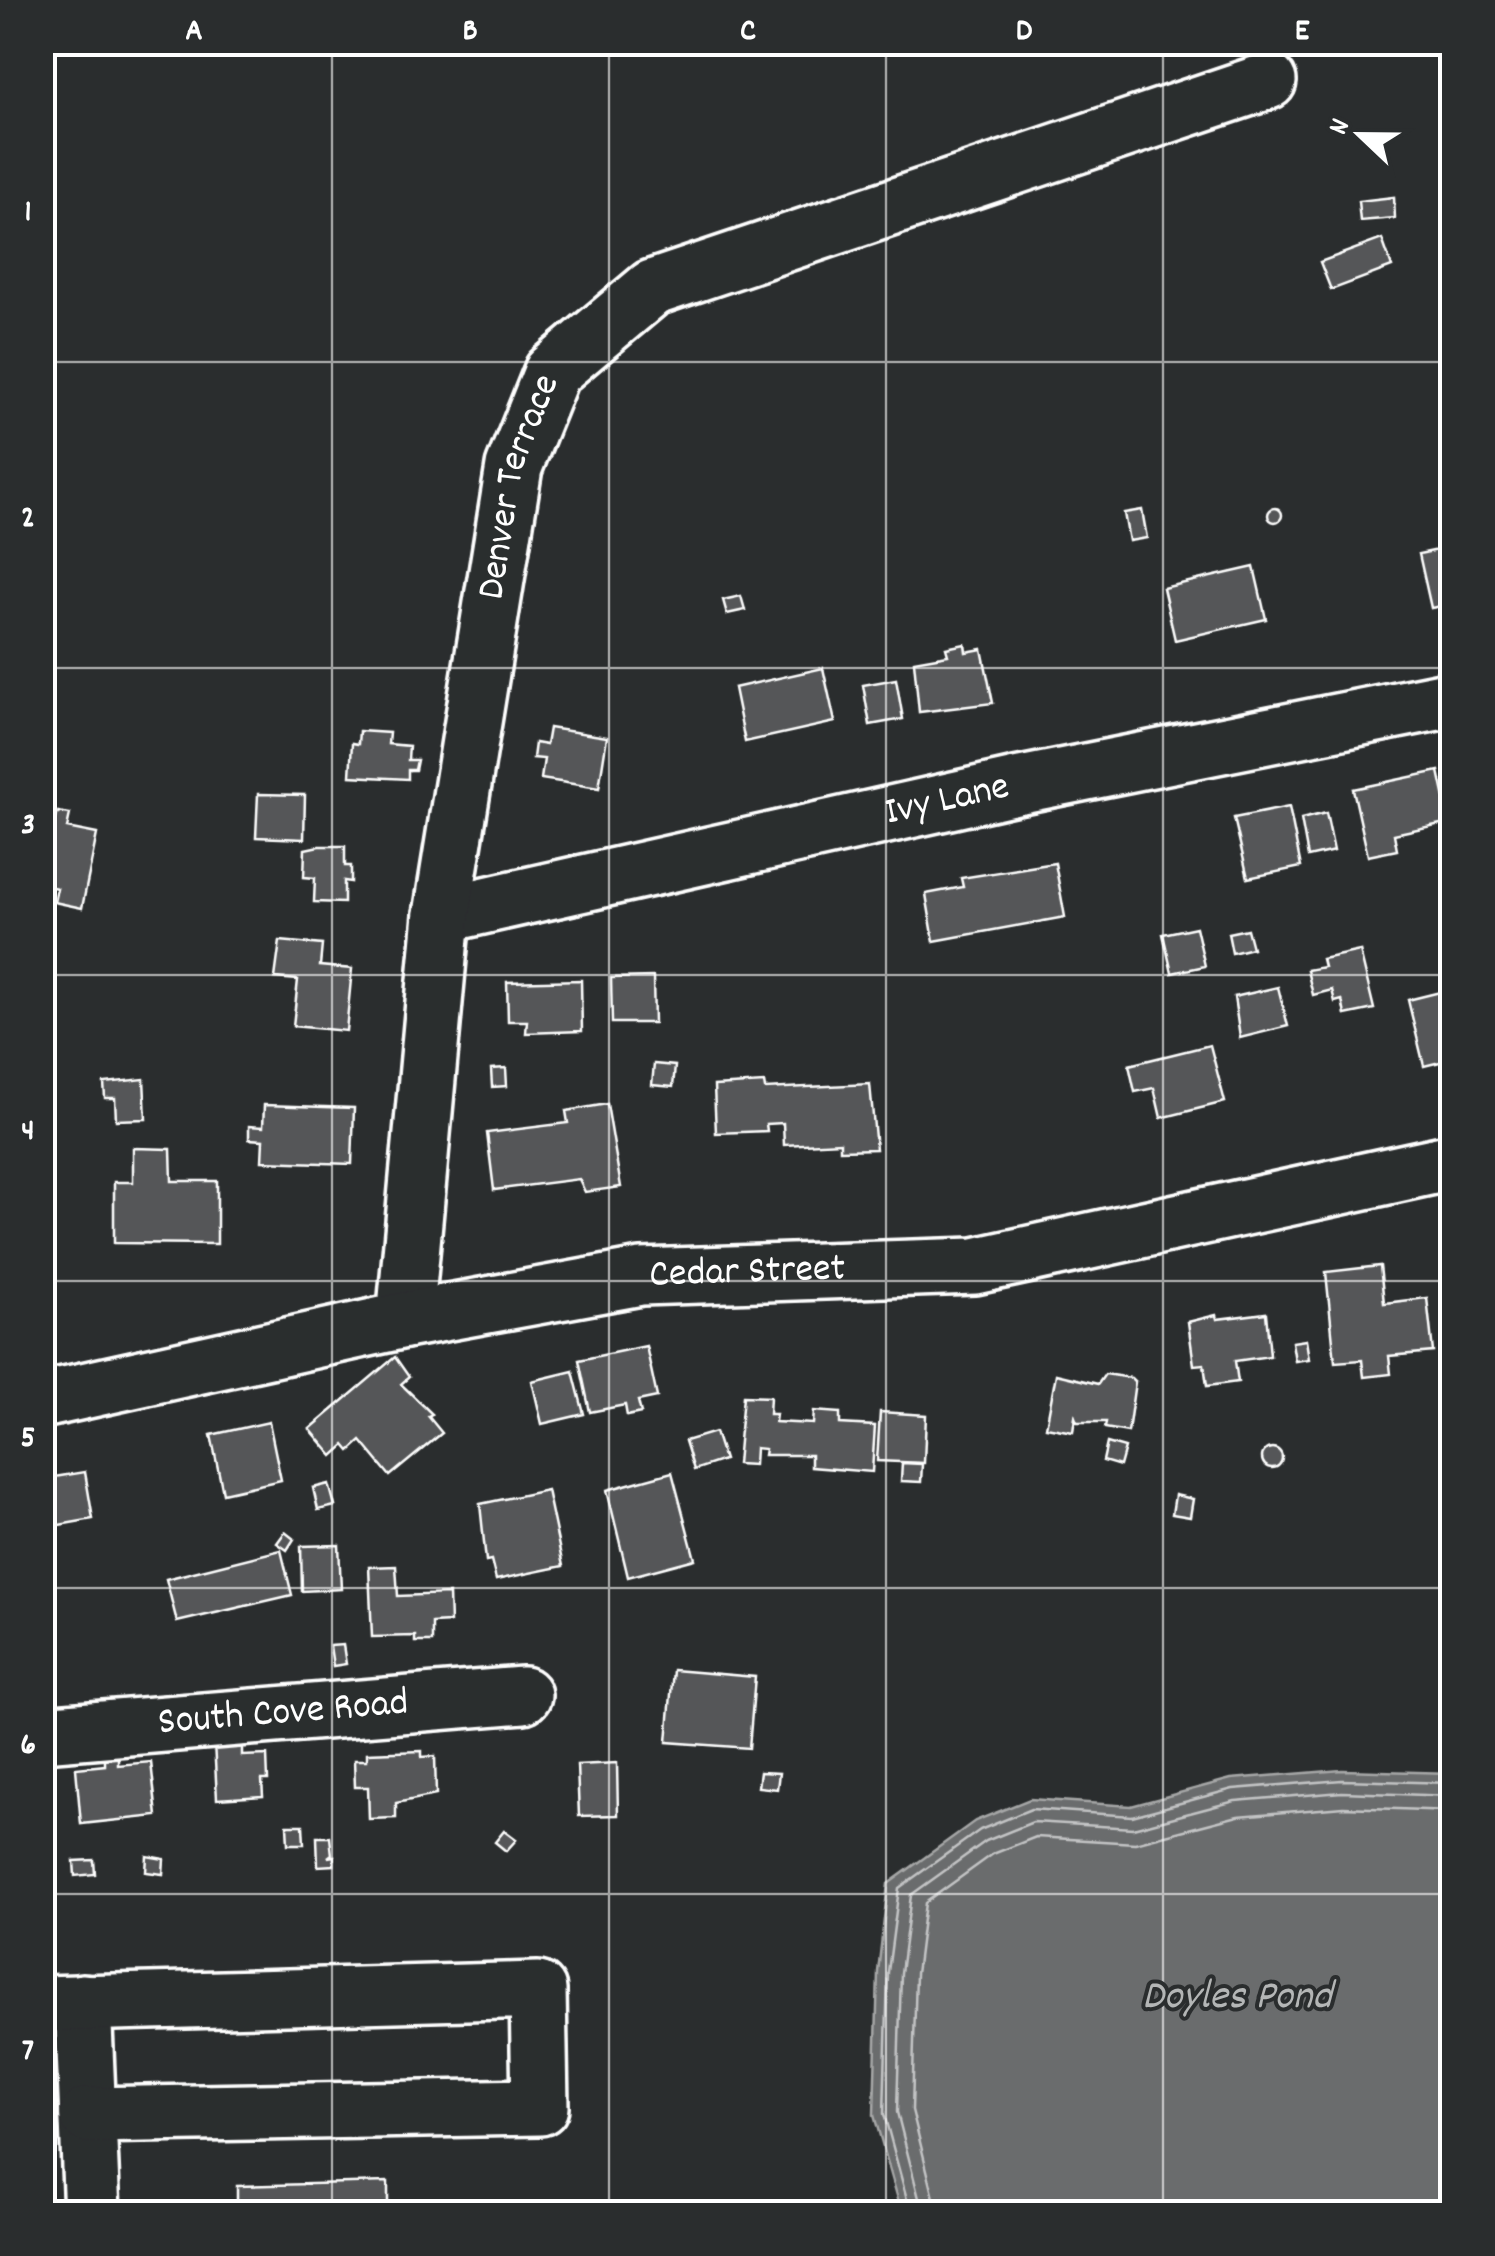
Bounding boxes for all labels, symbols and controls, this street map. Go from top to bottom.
text: A [185,10,203,56]
text: B [462,10,478,56]
text: C [740,10,756,56]
text: D [1016,10,1033,56]
text: E [1295,10,1310,56]
north arrow [1310,85,1410,185]
text: N [1320,114,1363,141]
text: 1 [24,191,32,237]
street label: Denver Terrace [465,366,576,604]
text: 2 [21,497,35,543]
street label: Ivy Lane [880,760,1015,843]
text: 3 [21,804,35,850]
text: 4 [21,1110,35,1156]
street label: Cedar Street [648,1242,846,1305]
text: 5 [21,1417,35,1463]
street label: South Cove Road [156,1676,411,1753]
text: 6 [20,1724,36,1770]
water label: Doyles Pond [1142,1969,1337,2029]
text: 7 [22,2030,34,2076]

